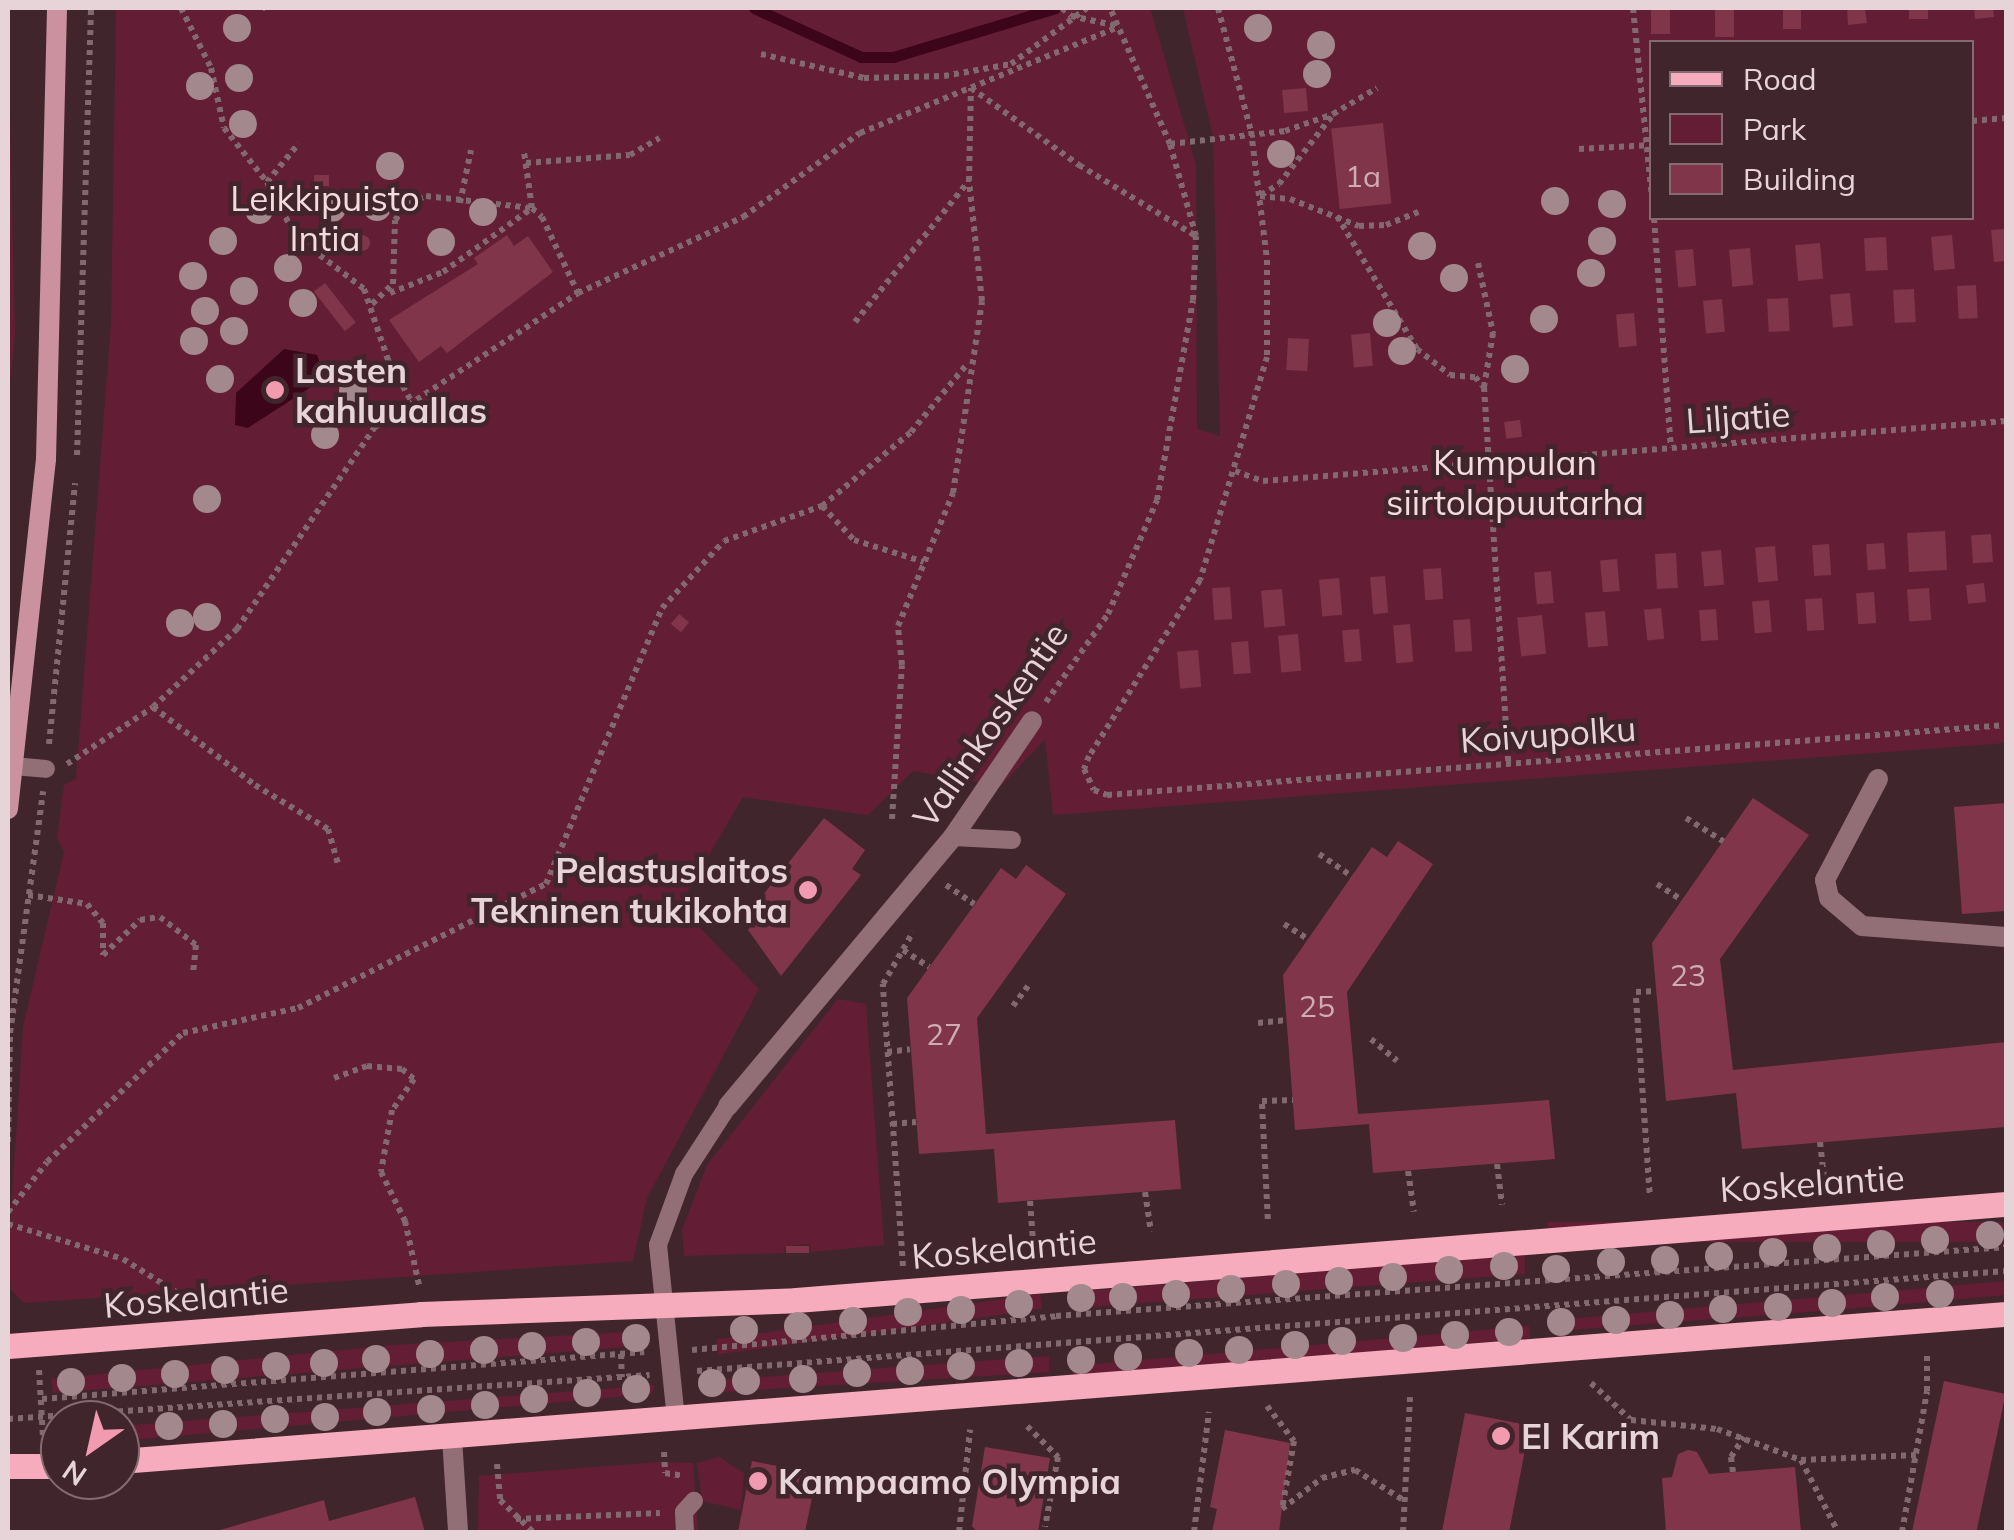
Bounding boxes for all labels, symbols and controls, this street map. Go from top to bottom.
legend [1649,40,1974,220]
text: Road [1743,60,1817,98]
text: Park [1743,110,1806,148]
house number: 1a [1345,158,1381,194]
text: Building [1743,160,1856,198]
park label: Leikkipuisto Intia [230,177,420,259]
place label: Lasten kahluuallas [295,349,487,431]
marker: Lasten kahluuallas [264,379,286,401]
street label: Liljatie [1684,392,1792,442]
park label: Kumpulan siirtolapuutarha [1386,441,1644,523]
street label: Vallinkoskentie [904,614,1076,836]
street label: Koivupolku [1459,707,1637,761]
place label: Pelastuslaitos Tekninen tukikohta [471,849,788,931]
marker: Pelastuslaitos Tekninen tukikohta [797,879,819,901]
house number: 23 [1670,957,1706,993]
house number: 25 [1299,988,1335,1024]
house number: 27 [926,1016,962,1052]
street label: Koskelantie [1718,1156,1906,1210]
street label: Koskelantie [910,1219,1098,1277]
street label: Koskelantie [102,1268,290,1326]
north arrow [40,1400,140,1500]
place label: El Karim [1521,1415,1660,1457]
marker: El Karim [1490,1425,1512,1447]
text: N [56,1453,93,1494]
place label: Kampaamo Olympia [778,1460,1121,1502]
marker: Kampaamo Olympia [747,1470,769,1492]

